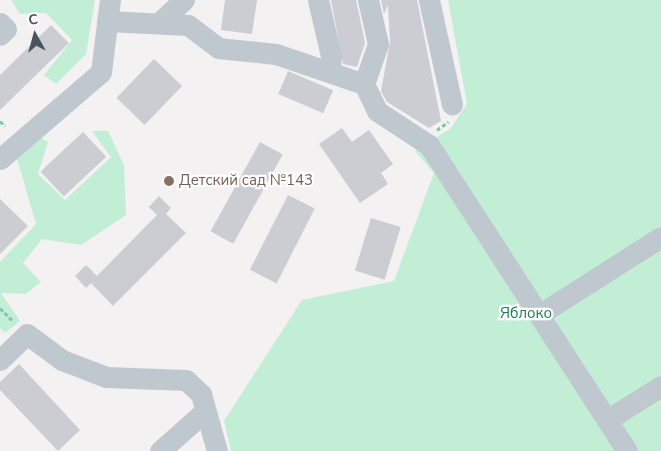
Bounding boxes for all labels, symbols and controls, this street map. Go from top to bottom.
north arrow [10,10,60,60]
text: С [27,10,39,30]
place label: Детский сад №143 [179,172,313,190]
marker: Детский сад №143 [163,175,175,187]
park label: Яблоко [500,305,552,323]

